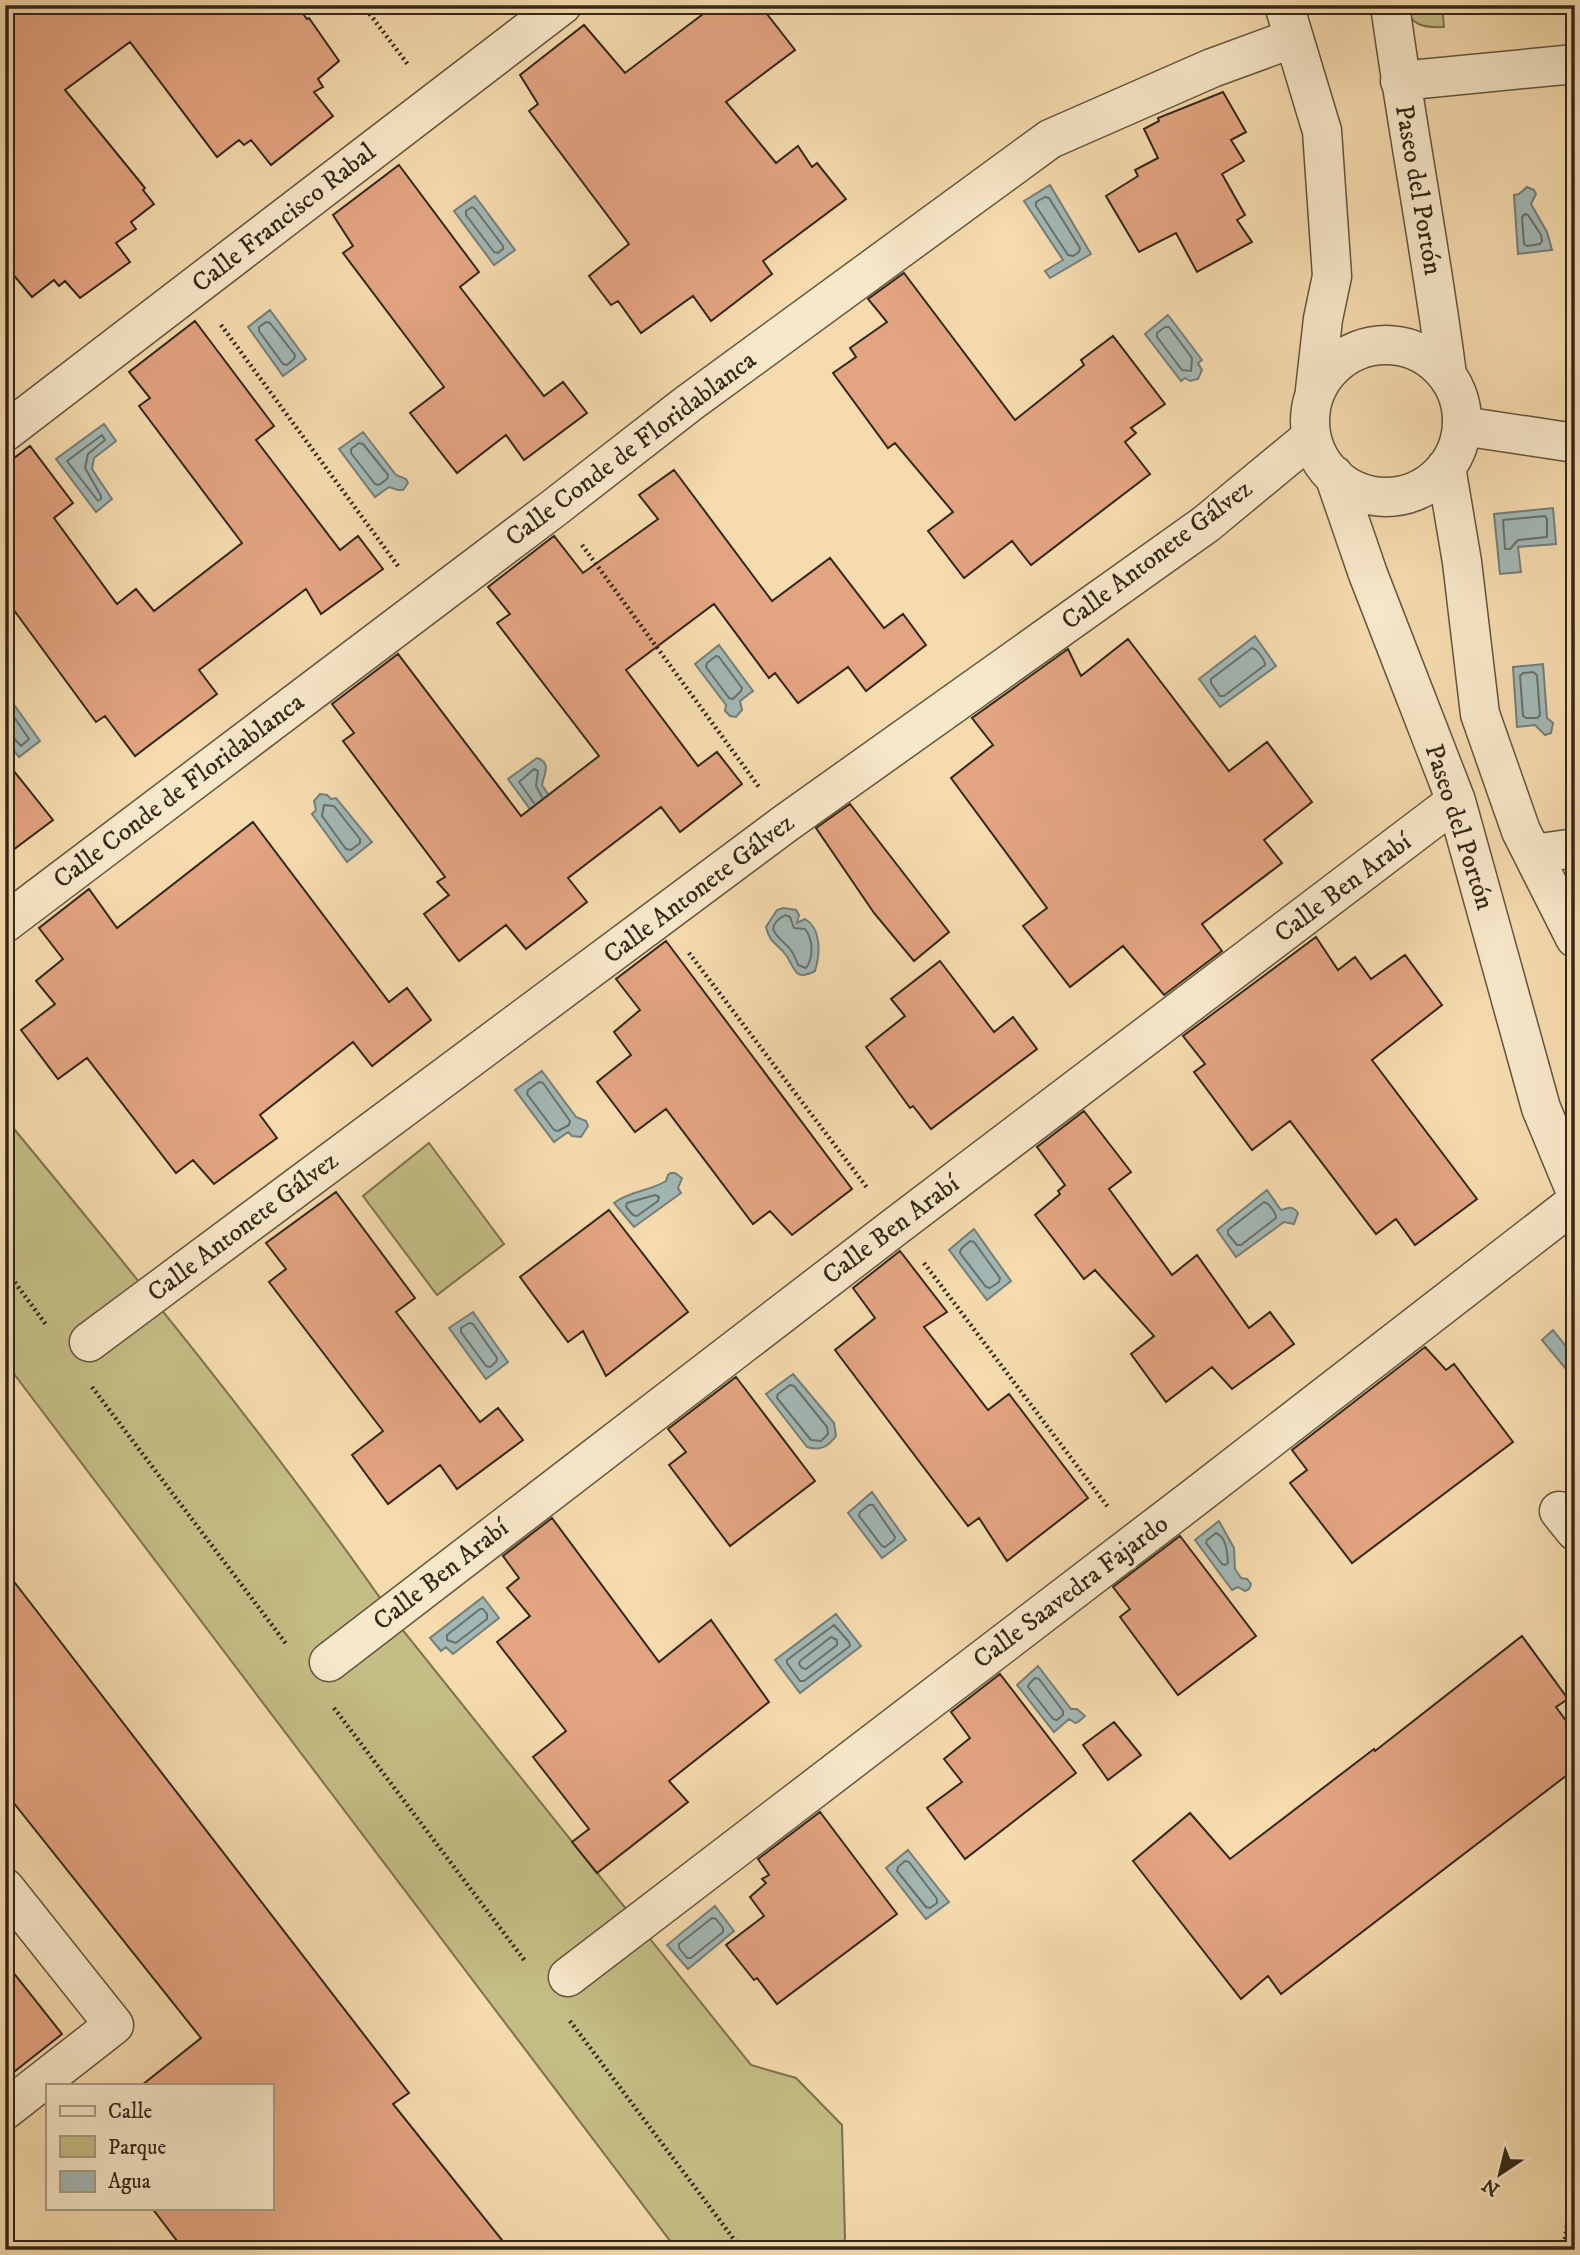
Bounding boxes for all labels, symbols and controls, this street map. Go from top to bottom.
street label: Paseo del Portón [1387,102,1449,278]
street label: Calle Francisco Rabal [185,136,383,300]
street label: Calle Conde de Floridablanca [499,344,763,554]
street label: Calle Antonete Gálvez [1055,473,1259,637]
street label: Calle Conde de Floridablanca [47,686,311,896]
street label: Paseo del Portón [1417,740,1501,914]
street label: Calle Antonete Gálvez [597,807,801,971]
street label: Calle Ben Arabí [1268,825,1419,950]
street label: Calle Antonete Gálvez [141,1145,345,1309]
street label: Calle Ben Arabí [816,1167,967,1292]
street label: Calle Saavedra Fajardo [967,1508,1175,1676]
street label: Calle Ben Arabí [367,1511,516,1638]
legend [46,2084,273,2210]
text: Calle [108,2099,152,2125]
text: Parque [108,2135,166,2161]
north arrow [1464,2140,1534,2210]
text: Agua [108,2169,151,2195]
text: N [1478,2173,1504,2201]

